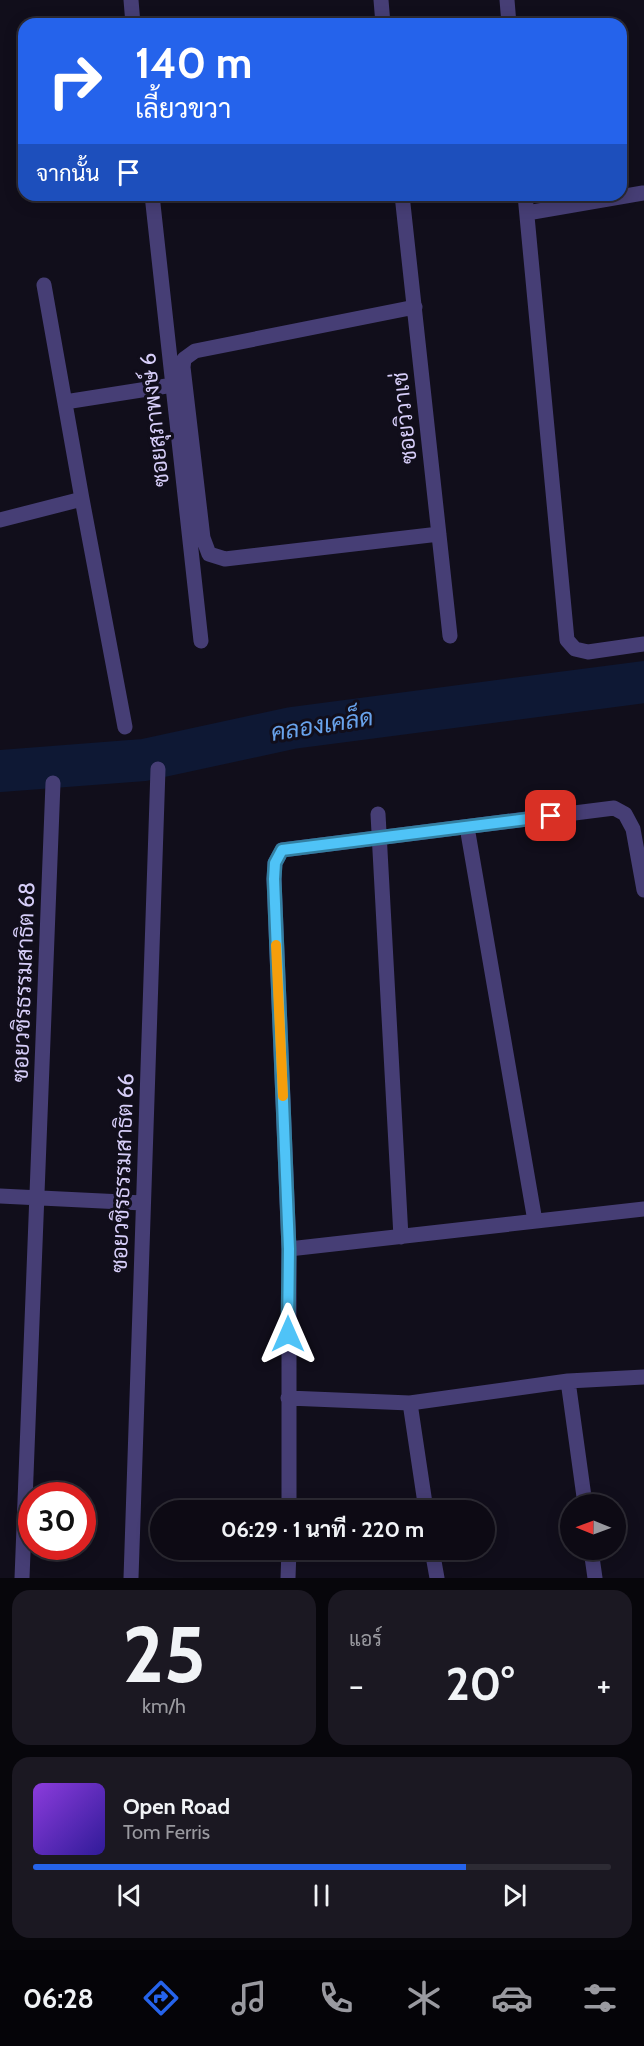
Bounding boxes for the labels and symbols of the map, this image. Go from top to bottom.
street label: ซอยสุภาพงษ์ 6 [133,352,177,488]
street label: ซอยวิวาเช่ [386,371,423,465]
water label: คลองเคล็ด [268,700,375,747]
pin [525,790,576,841]
street label: ซอยวชิรธรรมสาธิต 68 [7,881,40,1083]
street label: ซอยวชิรธรรมสาธิต 66 [106,1073,139,1273]
position arrow [256,1302,320,1366]
speed limit sign: 30 [18,1482,96,1560]
north arrow [560,1494,626,1560]

